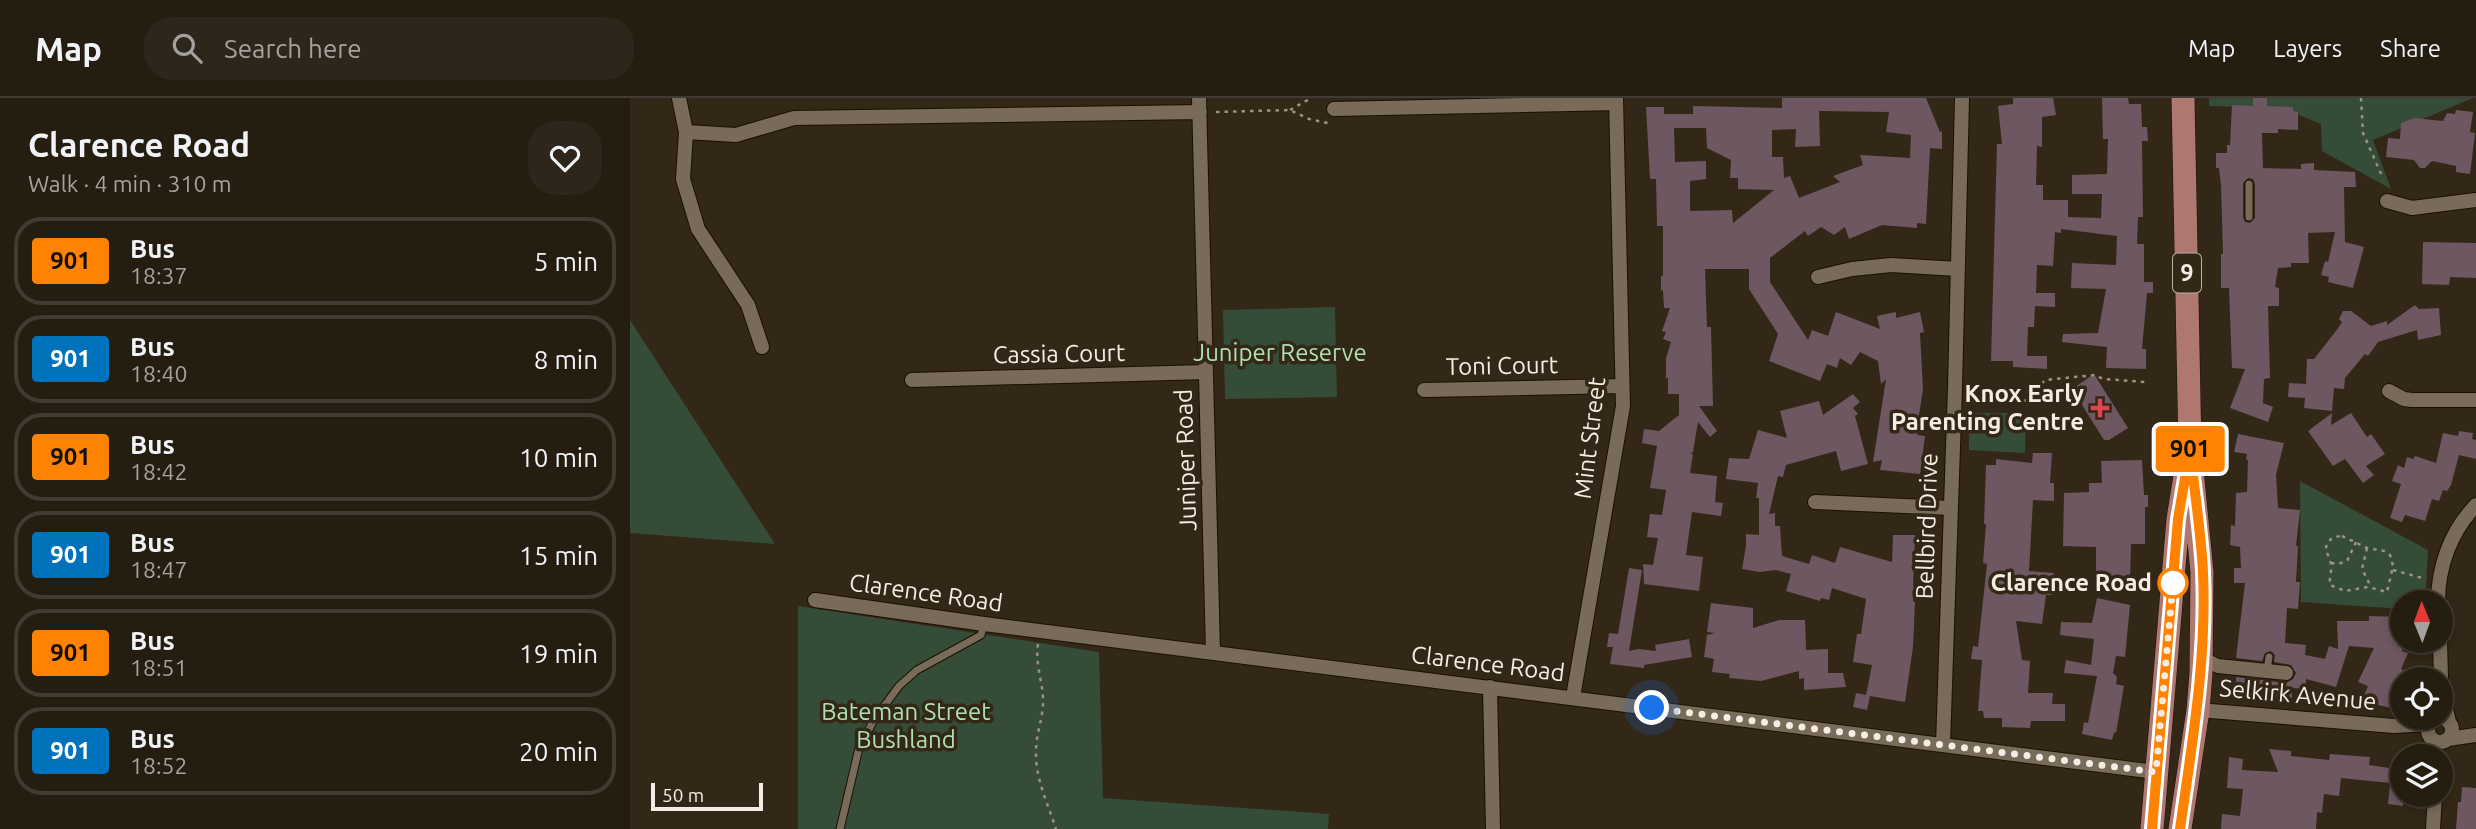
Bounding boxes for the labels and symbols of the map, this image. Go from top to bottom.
road number: 9 [2173,254,2201,292]
street label: Cassia Court [993,339,1126,368]
park label: Juniper Reserve [1193,339,1367,366]
street label: Toni Court [1446,351,1559,380]
street label: Mint Street [1569,375,1610,500]
place label: Knox Early Parenting Centre [1891,380,2084,435]
street label: Juniper Road [1170,388,1201,532]
marker: Knox Early Parenting Centre [2090,398,2110,418]
line badge: 901 [2150,426,2230,472]
street label: Bellbird Drive [1910,452,1943,600]
street label: Clarence Road [848,568,1004,617]
marker: Clarence Road [2158,568,2188,598]
place label: Clarence Road [1991,569,2152,596]
north arrow [2390,590,2454,653]
street label: Clarence Road [1410,641,1566,686]
street label: Selkirk Avenue [2218,674,2378,715]
your location [1634,690,1669,725]
park label: Bateman Street Bushland [821,698,991,753]
scale bar [651,780,763,812]

